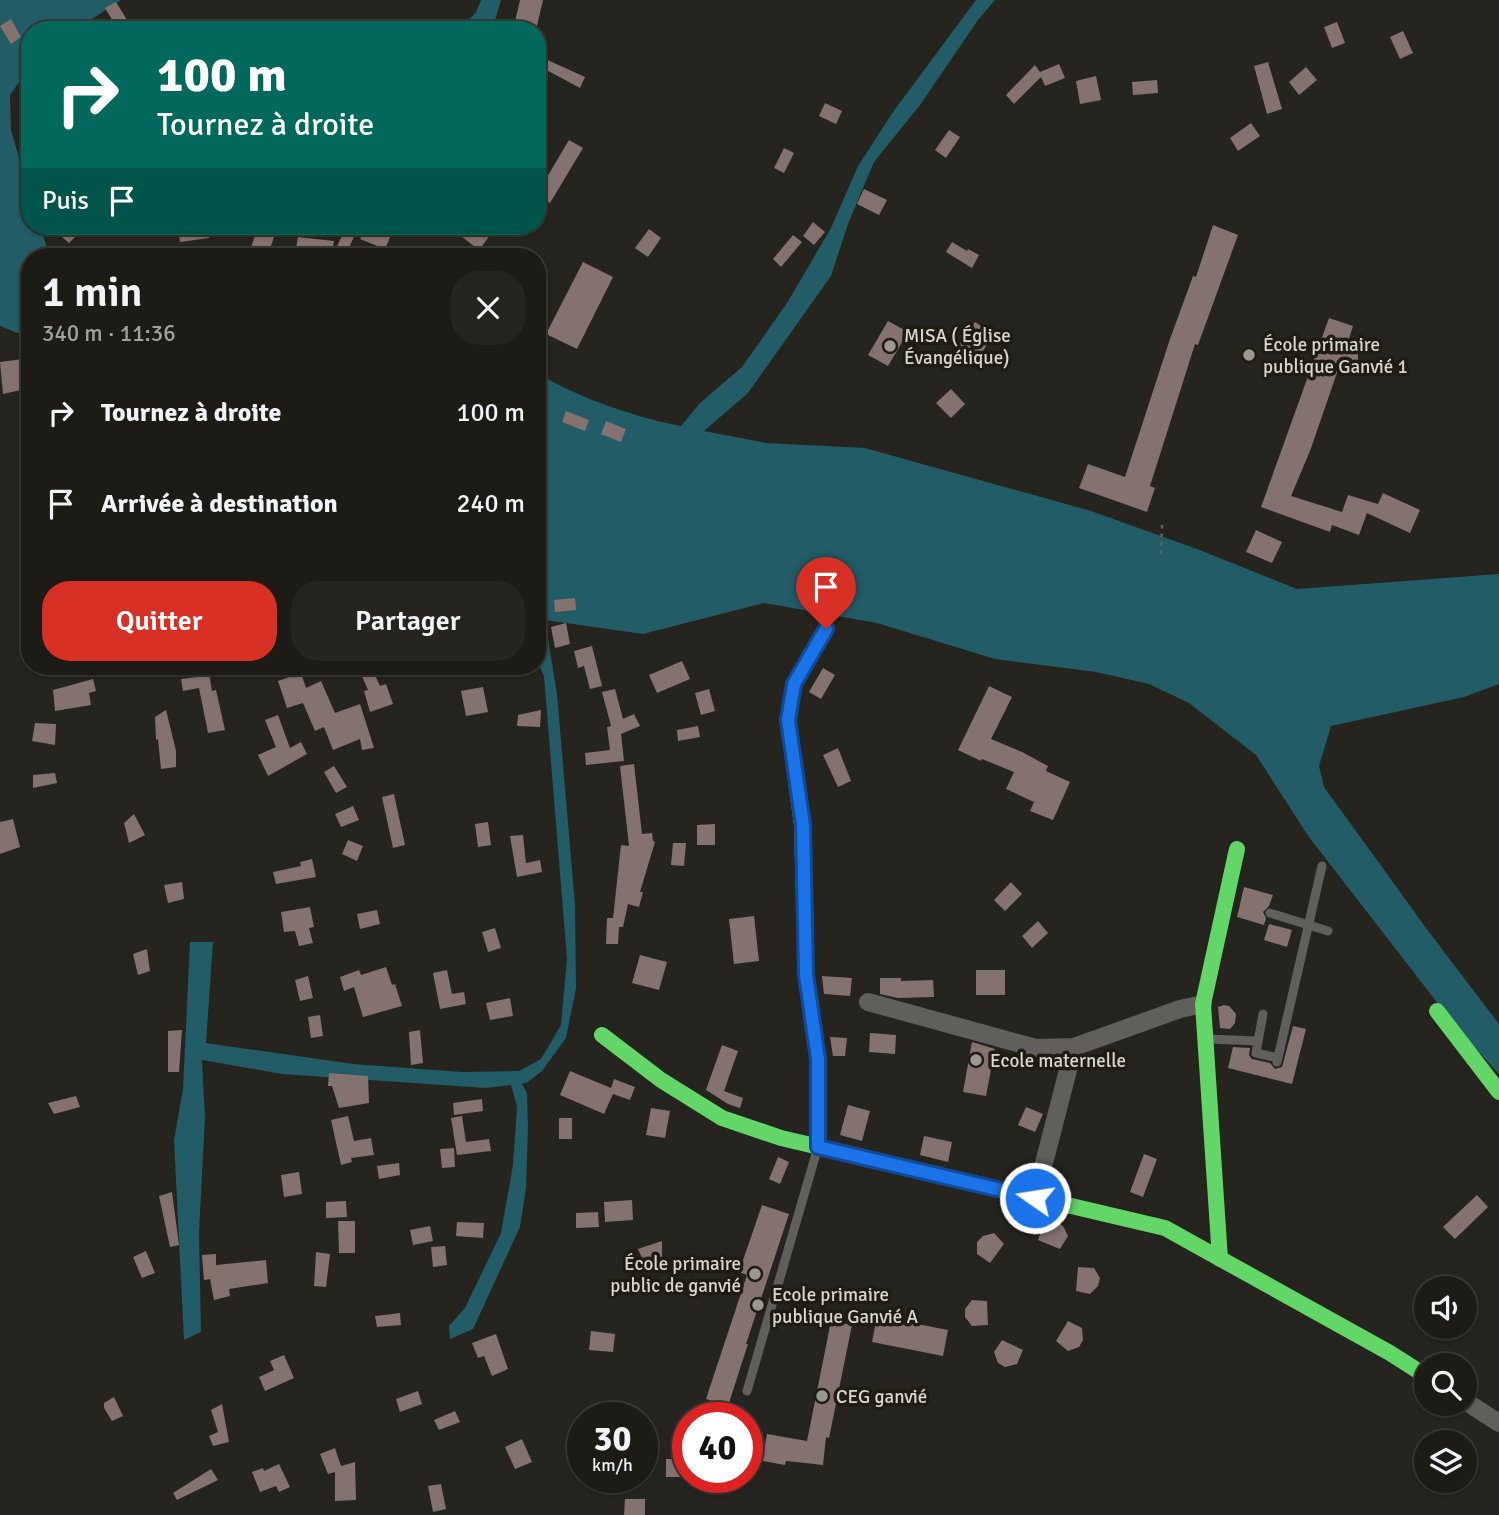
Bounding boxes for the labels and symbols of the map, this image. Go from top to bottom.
place label: MISA ( Église Évangélique) [904,324,1011,370]
place label: École primaire publique Ganvié 1 [1263,333,1408,379]
marker: MISA ( Église Évangélique) [882,338,898,354]
marker: École primaire publique Ganvié 1 [1241,347,1257,363]
pin [796,557,856,629]
place label: Ecole maternelle [990,1049,1126,1073]
marker: Ecole maternelle [968,1052,984,1068]
position arrow [998,1161,1072,1235]
place label: École primaire public de ganvié [610,1252,741,1298]
marker: École primaire public de ganvié [747,1266,763,1282]
place label: Ecole primaire publique Ganvié A [772,1283,918,1329]
marker: Ecole primaire publique Ganvié A [750,1297,766,1313]
place label: CEG ganvié [836,1385,927,1409]
marker: CEG ganvié [814,1388,830,1404]
speed limit sign: 40 [672,1402,763,1493]

